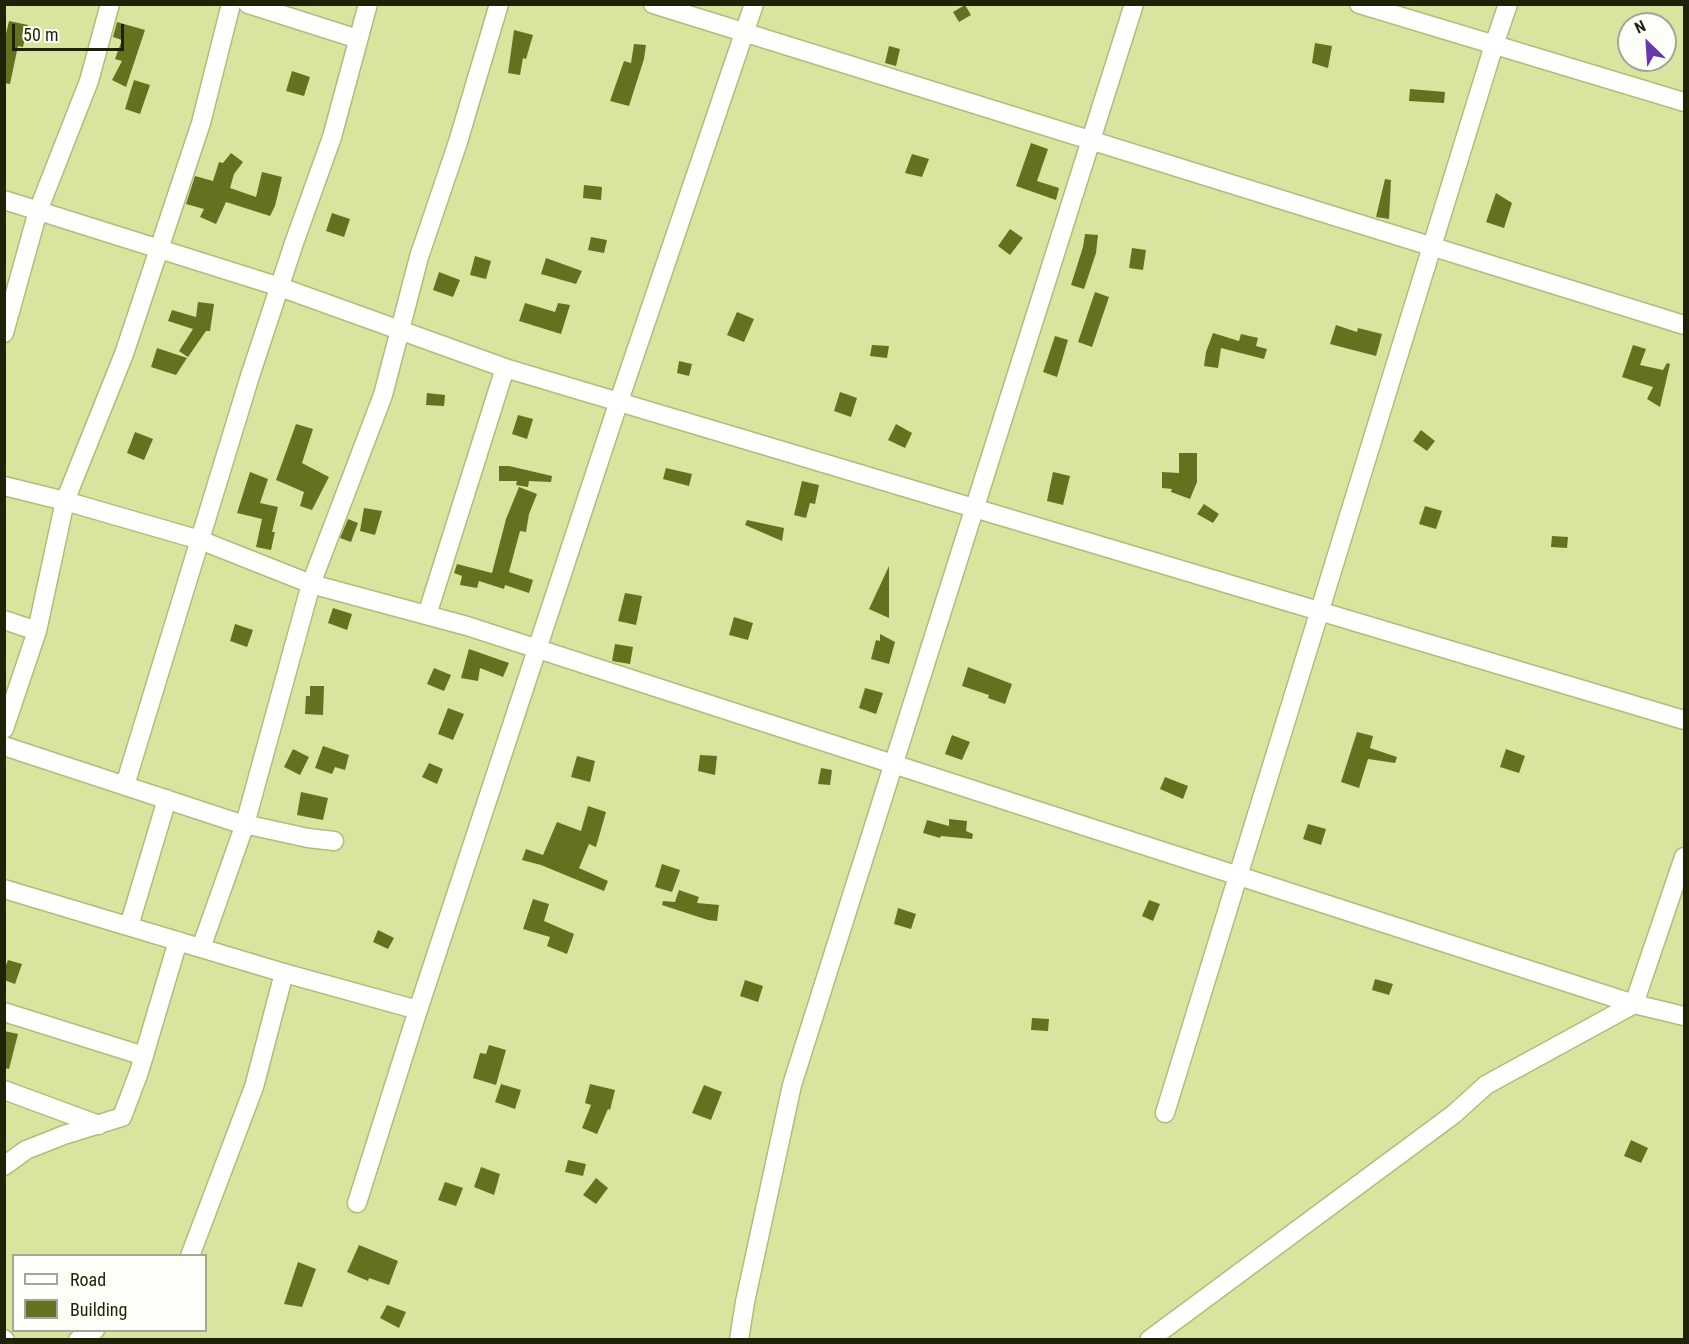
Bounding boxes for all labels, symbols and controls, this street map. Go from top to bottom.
scale bar [15,12,128,50]
north arrow [1617,12,1677,72]
text: N [1632,16,1648,38]
text: 50 m [23,24,58,45]
legend [12,1254,207,1332]
text: Road [70,1269,106,1290]
text: Building [70,1299,127,1320]

